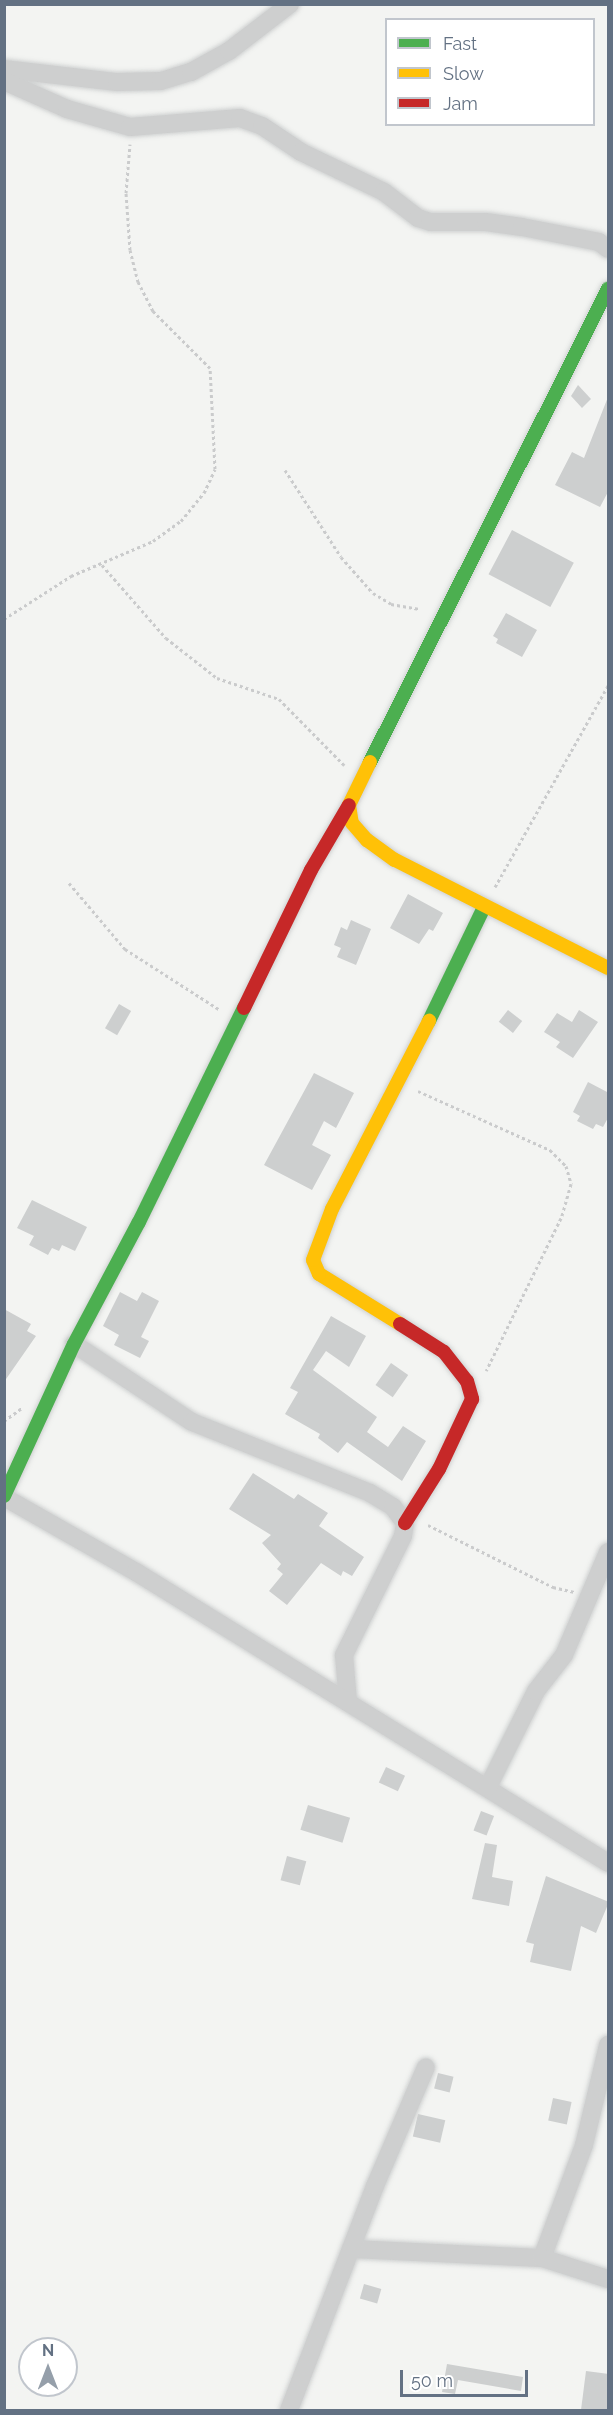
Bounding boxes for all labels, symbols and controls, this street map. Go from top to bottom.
legend [385,18,595,126]
text: Fast [443,33,477,54]
text: Slow [443,63,484,84]
text: Jam [443,93,478,114]
north arrow [18,2337,78,2397]
text: N [42,2341,54,2360]
scale bar [403,2358,530,2396]
text: 50 m [411,2370,453,2391]

